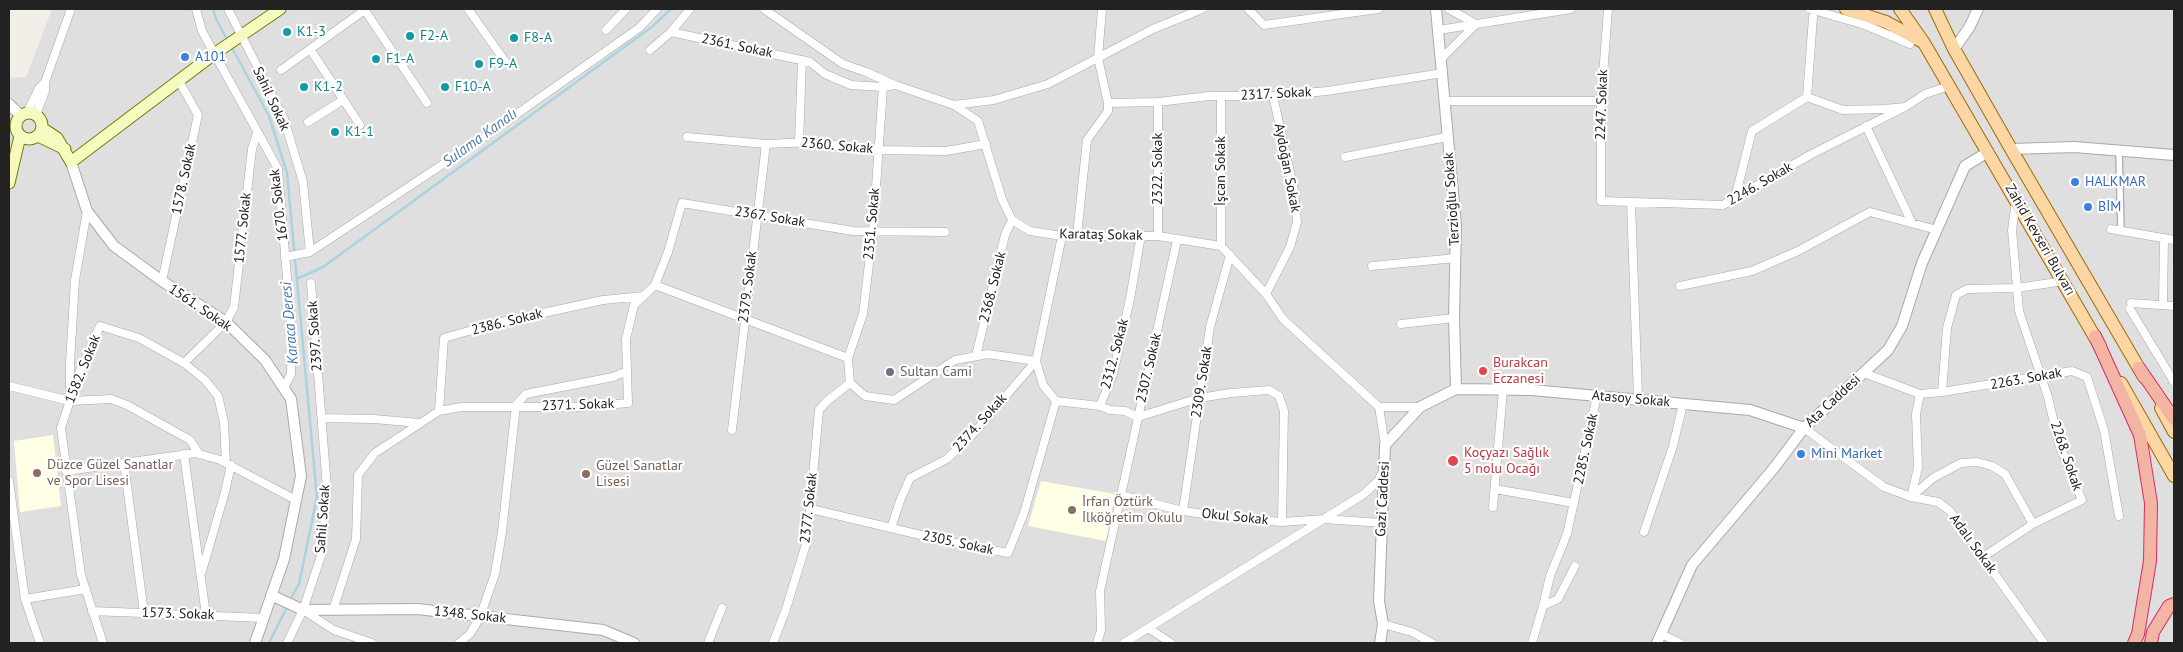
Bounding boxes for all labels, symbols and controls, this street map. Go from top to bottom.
place label: K1-3 [297,24,326,40]
marker: K1-3 [281,26,293,38]
place label: F2-A [420,28,448,44]
marker: F2-A [404,30,416,42]
place label: F8-A [524,30,552,46]
street label: 2361. Sokak [700,30,774,62]
marker: F8-A [508,32,520,44]
place label: A101 [195,49,226,65]
marker: A101 [179,51,191,63]
place label: F1-A [386,51,414,67]
marker: F1-A [370,53,382,65]
place label: F9-A [489,56,517,72]
marker: F9-A [473,58,485,70]
street label: Sahil Sokak [249,64,293,134]
street label: 2247. Sokak [1592,69,1612,141]
place label: K1-2 [314,79,343,95]
place label: F10-A [455,79,491,95]
marker: K1-2 [298,81,310,93]
marker: F10-A [439,81,451,93]
street label: 2317. Sokak [1240,84,1312,104]
water label: Sulama Kanalı [439,105,521,171]
street label: Aydoğan Sokak [1270,122,1304,214]
place label: K1-1 [345,124,374,140]
marker: K1-1 [329,126,341,138]
street label: 2322. Sokak [1150,133,1166,205]
street label: 2360. Sokak [800,134,874,158]
street label: İşcan Sokak [1213,136,1229,206]
street label: 1578. Sokak [168,142,200,216]
street label: Terzioğlu Sokak [1440,152,1464,246]
street label: 2246. Sokak [1724,159,1796,209]
street label: 1670. Sokak [266,168,292,242]
place label: HALKMAR [2085,174,2146,190]
marker: HALKMAR [2069,176,2081,188]
street label: Zahid Kevseri Bulvarı [2001,181,2079,299]
street label: 2351. Sokak [860,187,884,261]
street label: 1577. Sokak [231,192,255,264]
place label: BİM [2098,199,2121,215]
marker: BİM [2082,201,2094,213]
street label: 2367. Sokak [734,203,806,231]
street label: Karataş Sokak [1059,226,1143,244]
street label: 2379. Sokak [735,250,761,324]
street label: 2368. Sokak [976,250,1010,324]
street label: 1561. Sokak [165,281,235,335]
water label: Karaca Deresi [277,281,303,365]
street label: 2397. Sokak [304,300,326,372]
street label: 2386. Sokak [470,305,544,339]
street label: 2312. Sokak [1097,317,1133,391]
street label: 1582. Sokak [62,332,104,406]
street label: 2307. Sokak [1133,332,1165,404]
street label: 2309. Sokak [1188,345,1216,419]
place label: Burakcan Eczanesi [1493,355,1548,388]
place label: Sultan Cami [900,364,972,380]
street label: 2263. Sokak [1989,364,2063,394]
marker: Burakcan Eczanesi [1477,365,1489,377]
marker: Sultan Cami [884,366,896,378]
street label: Ata Caddesi [1802,371,1864,431]
street label: Atasoy Sokak [1591,387,1671,411]
street label: 2374. Sokak [949,390,1011,456]
street label: 2371. Sokak [541,395,615,415]
street label: 2285. Sokak [1570,412,1602,486]
street label: 2268. Sokak [2046,419,2086,493]
place label: Koçyazı Sağlık 5 nolu Ocağı [1464,445,1549,478]
place label: Mini Market [1811,446,1882,462]
marker: Mini Market [1795,448,1807,460]
marker: Koçyazı Sağlık 5 nolu Ocağı [1446,454,1460,468]
place label: Düzce Güzel Sanatlar ve Spor Lisesi [47,457,173,490]
place label: Güzel Sanatlar Lisesi [596,458,683,491]
street label: Gazi Caddesi [1373,461,1393,537]
marker: Düzce Güzel Sanatlar ve Spor Lisesi [31,467,43,479]
marker: Güzel Sanatlar Lisesi [580,468,592,480]
street label: 2377. Sokak [797,472,821,544]
street label: Sahil Sokak [312,484,334,554]
place label: İrfan Öztürk İlköğretim Okulu [1082,494,1183,526]
marker: İrfan Öztürk İlköğretim Okulu [1066,504,1078,516]
street label: Okul Sokak [1201,505,1269,529]
street label: Adalı Sokak [1946,511,2000,577]
street label: 2305. Sokak [921,527,995,559]
street label: 1348. Sokak [433,603,507,627]
street label: 1573. Sokak [141,604,215,624]

